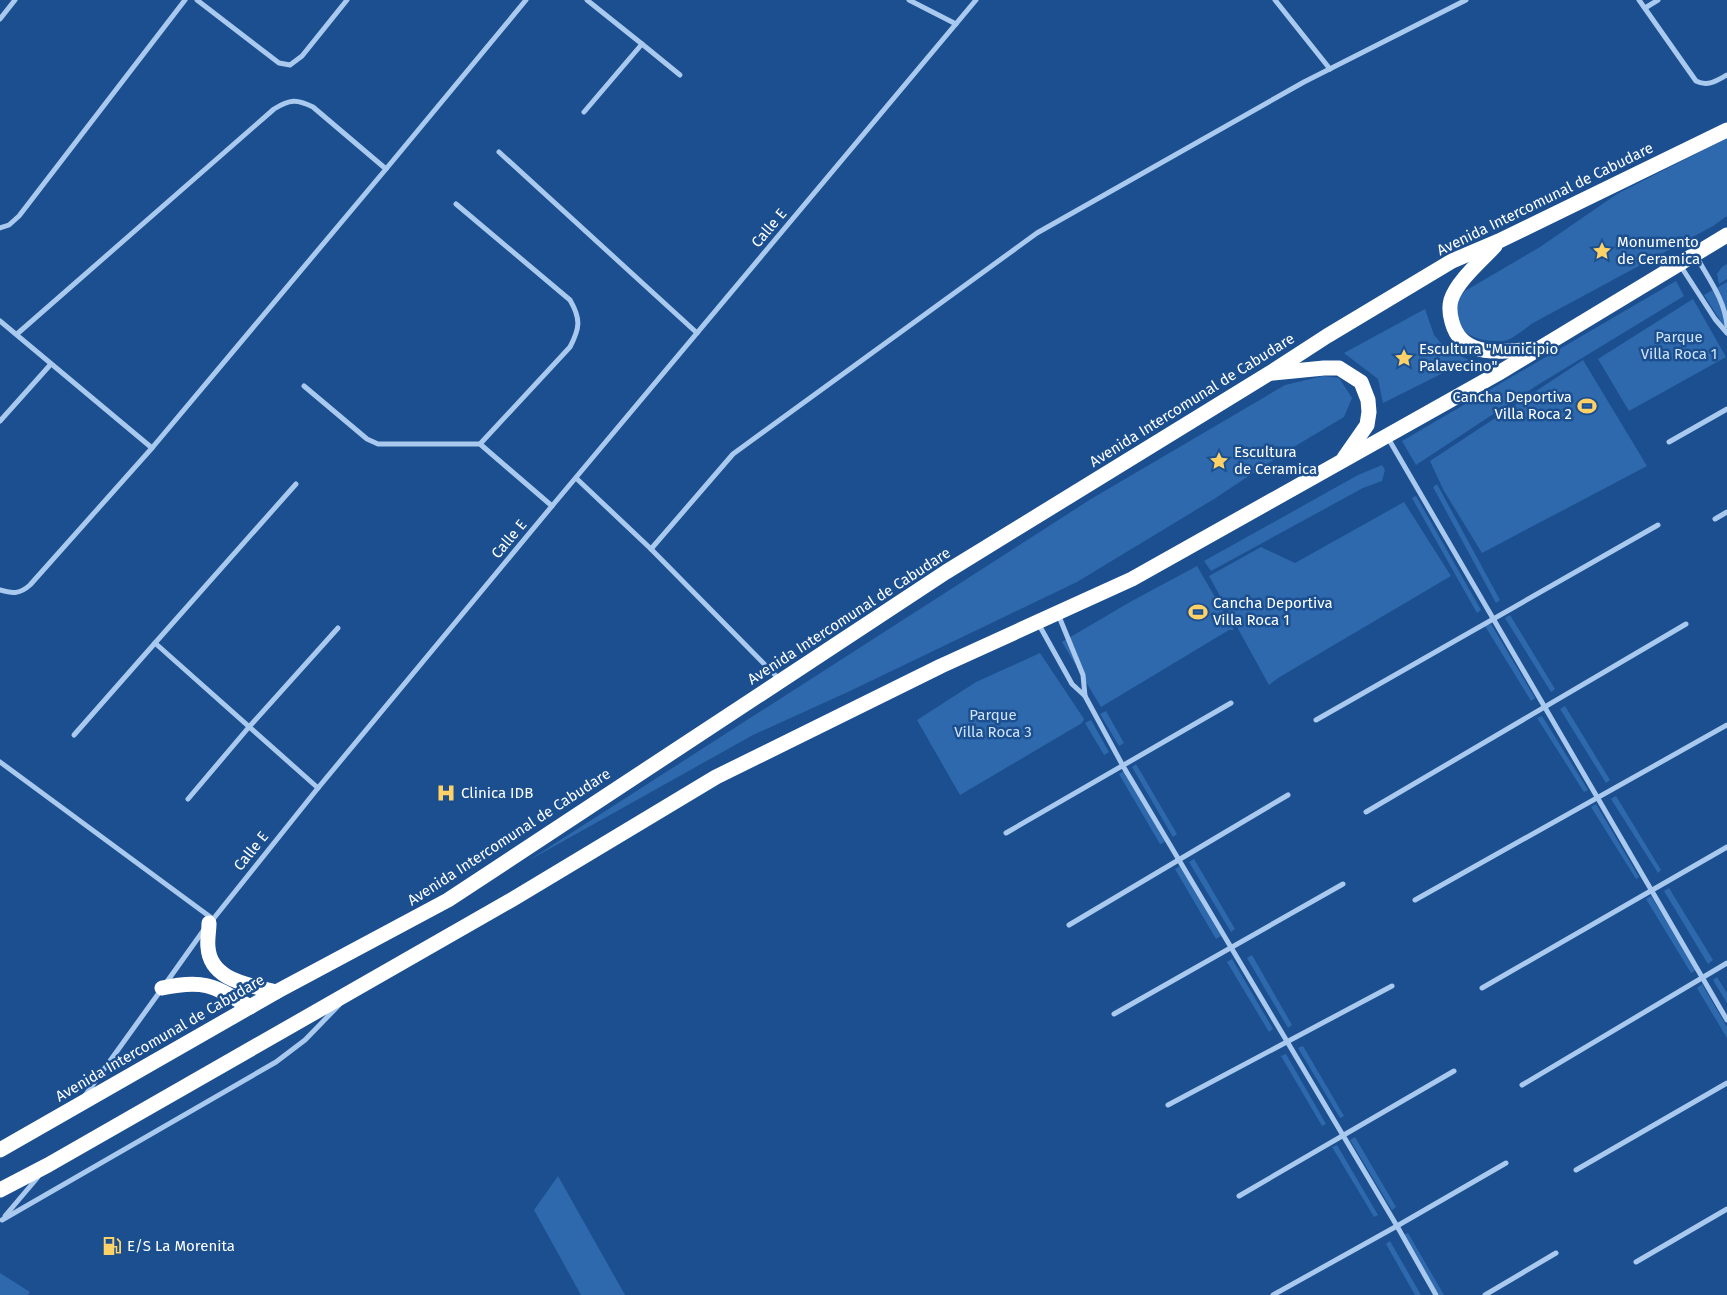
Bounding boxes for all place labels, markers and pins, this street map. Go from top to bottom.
place label: Monumento de Ceramica [1617,233,1700,268]
place icon: Monumento de Ceramica [1591,240,1613,262]
place label: Escultura "Municipio Palavecino" [1419,340,1558,375]
place icon: Escultura "Municipio Palavecino" [1393,347,1415,369]
place label: Cancha Deportiva Villa Roca 2 [1452,388,1572,423]
sports icon: Cancha Deportiva Villa Roca 2 [1576,395,1598,417]
place label: Escultura de Ceramica [1234,443,1317,478]
place icon: Escultura de Ceramica [1208,450,1230,472]
place label: Cancha Deportiva Villa Roca 1 [1213,594,1333,629]
sports icon: Cancha Deportiva Villa Roca 1 [1187,601,1209,623]
hospital icon: Clinica IDB [435,782,457,804]
place label: Clinica IDB [461,784,533,802]
fuel station icon: E/S La Morenita [101,1235,123,1257]
place label: E/S La Morenita [127,1237,235,1255]

